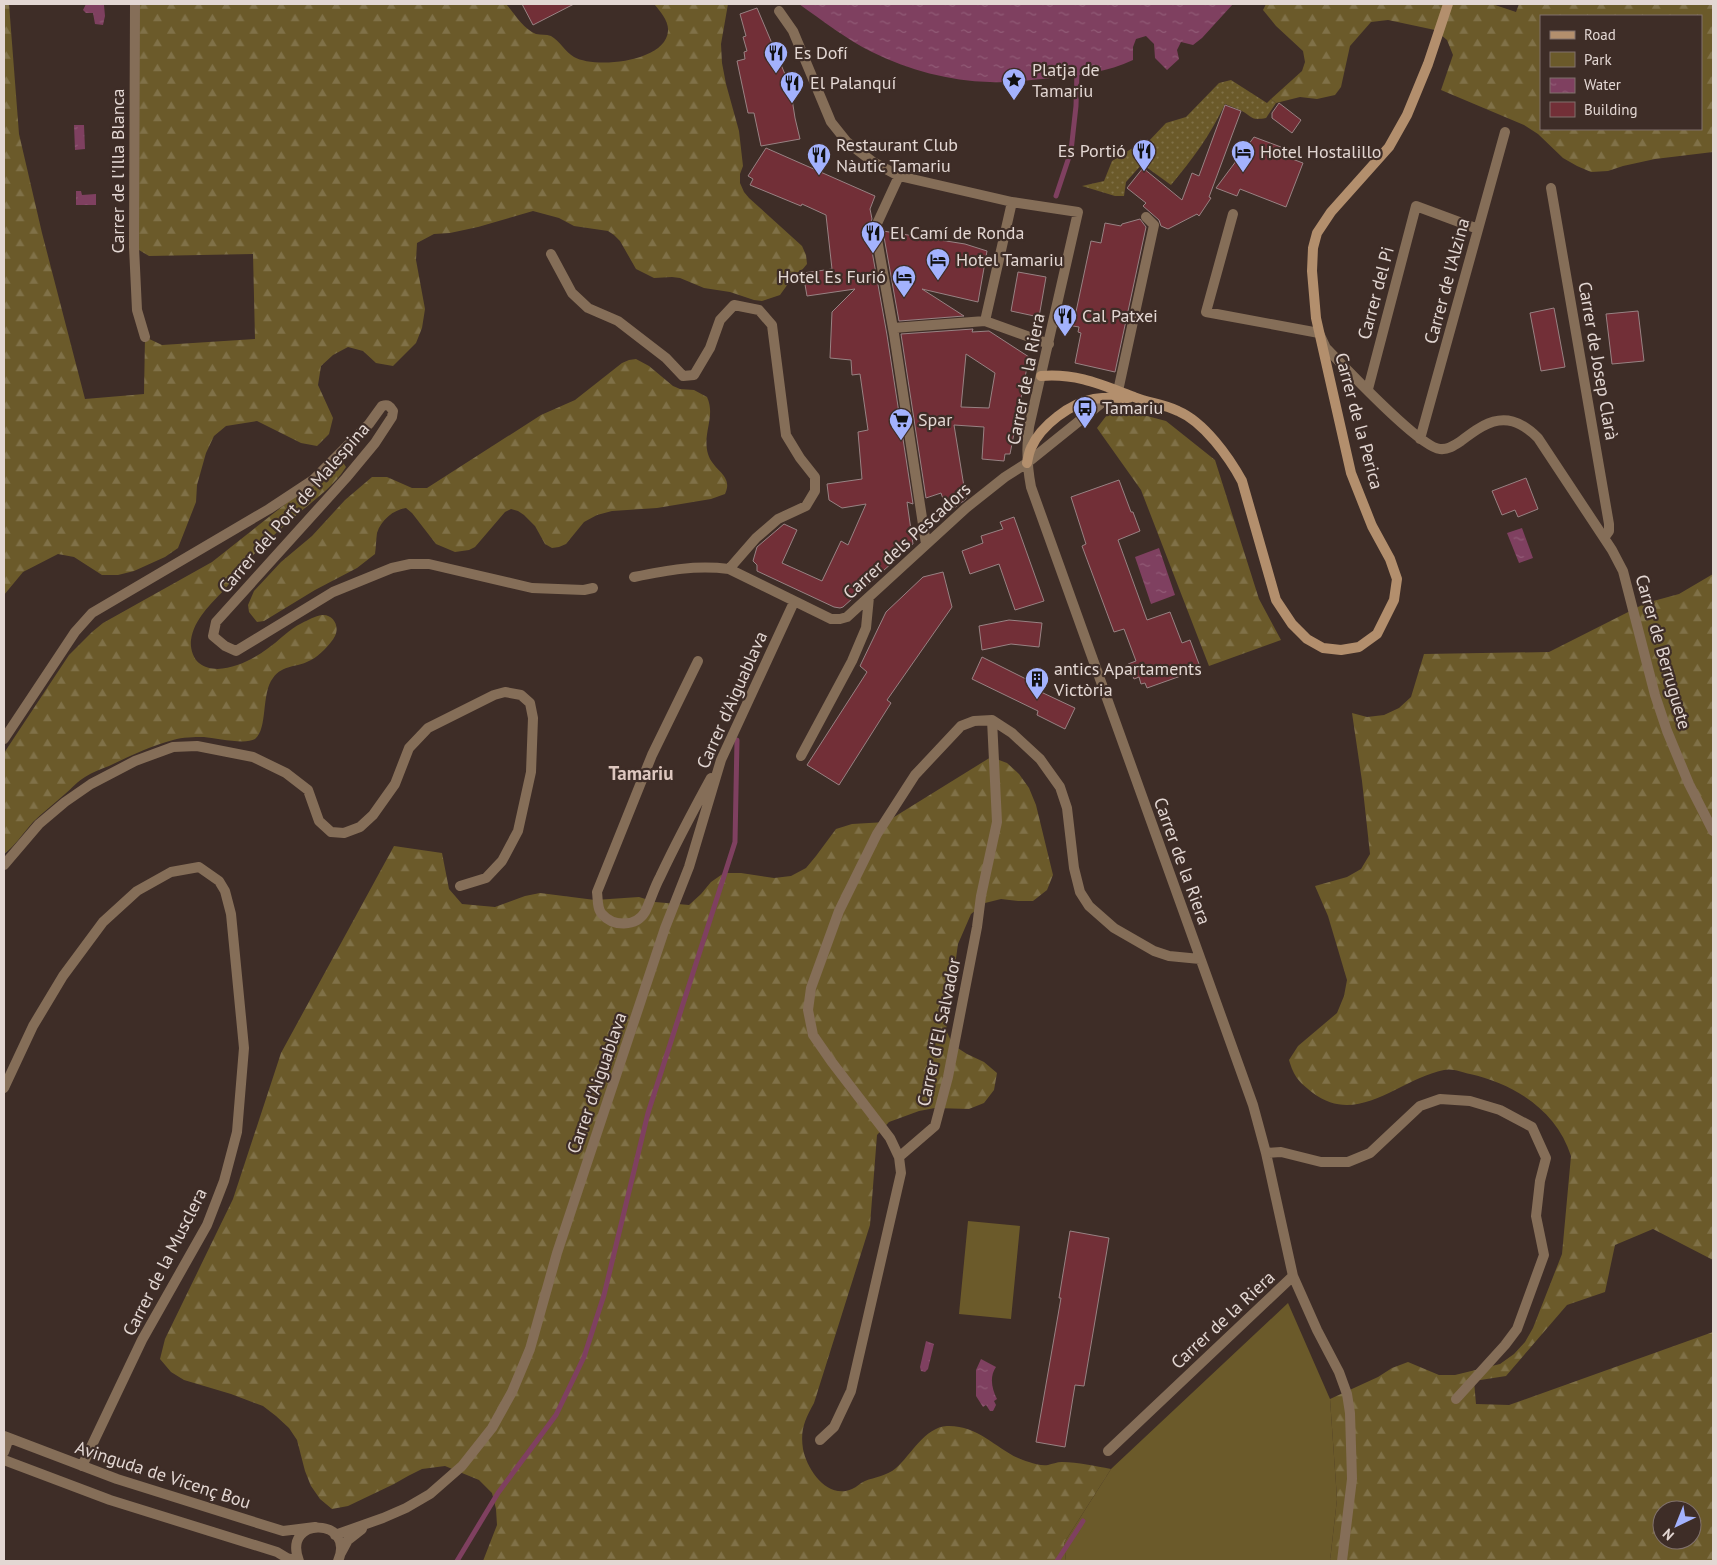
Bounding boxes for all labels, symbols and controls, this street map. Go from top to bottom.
legend [1540,15,1702,130]
text: Road [1584,25,1616,44]
restaurant icon: Es Dofí [763,40,789,74]
place label: Es Dofí [794,41,848,64]
text: Park [1584,50,1612,69]
place label: Platja de Tamariu [1032,58,1100,102]
place icon: Platja de Tamariu [1001,67,1027,101]
restaurant icon: El Palanquí [779,70,805,104]
place label: El Palanquí [810,71,896,94]
text: Water [1584,75,1621,94]
street label: Carrer de l'Illa Blanca [106,88,129,254]
text: Building [1584,100,1638,119]
place label: Restaurant Club Nàutic Tamariu [836,133,958,177]
restaurant icon: Es Portió [1131,138,1157,172]
place label: Es Portió [1058,139,1126,162]
hotel icon: Hotel Hostalillo [1230,139,1256,173]
place label: Hotel Hostalillo [1260,140,1381,163]
restaurant icon: Restaurant Club Nàutic Tamariu [806,142,832,176]
street label: Carrer de l'Alzina [1419,215,1474,346]
restaurant icon: El Camí de Ronda [860,220,886,254]
place label: El Camí de Ronda [890,221,1024,244]
street label: Carrer del Pi [1352,244,1399,342]
hotel icon: Hotel Tamariu [925,247,951,281]
place label: Hotel Tamariu [956,248,1064,271]
hotel icon: Hotel Es Furió [891,264,917,298]
place label: Hotel Es Furió [778,265,886,288]
street label: Carrer de Josep Clarà [1573,280,1624,442]
restaurant icon: Cal Patxei [1052,303,1078,337]
place label: Cal Patxei [1082,304,1158,327]
street label: Carrer de la Riera [1001,311,1050,447]
street label: Carrer de la Perica [1330,350,1389,492]
bus stop icon: Tamariu [1072,395,1098,429]
place label: Tamariu [1102,396,1163,419]
supermarket icon: Spar [888,407,914,441]
place label: Spar [918,408,952,431]
street label: Carrer del Port de Malespina [213,418,374,598]
street label: Carrer dels Pescadors [838,477,975,604]
street label: Carrer de Berruguete [1630,572,1697,732]
street label: Carrer d'Aiguablava [691,628,772,772]
place label: antics Apartaments Victòria [1053,657,1202,701]
building icon: antics Apartaments Victòria [1024,666,1050,700]
district label: Tamariu [609,761,673,785]
street label: Carrer de la Riera [1149,794,1216,928]
street label: Carrer d'El Salvador [912,955,965,1108]
street label: Carrer d'Aiguablava [562,1009,631,1156]
street label: Carrer de la Musclera [117,1184,212,1340]
street label: Carrer de la Riera [1166,1266,1279,1374]
street label: Avinguda de Vicenç Bou [72,1435,254,1514]
north arrow [1652,1500,1702,1550]
text: N [1659,1525,1678,1544]

